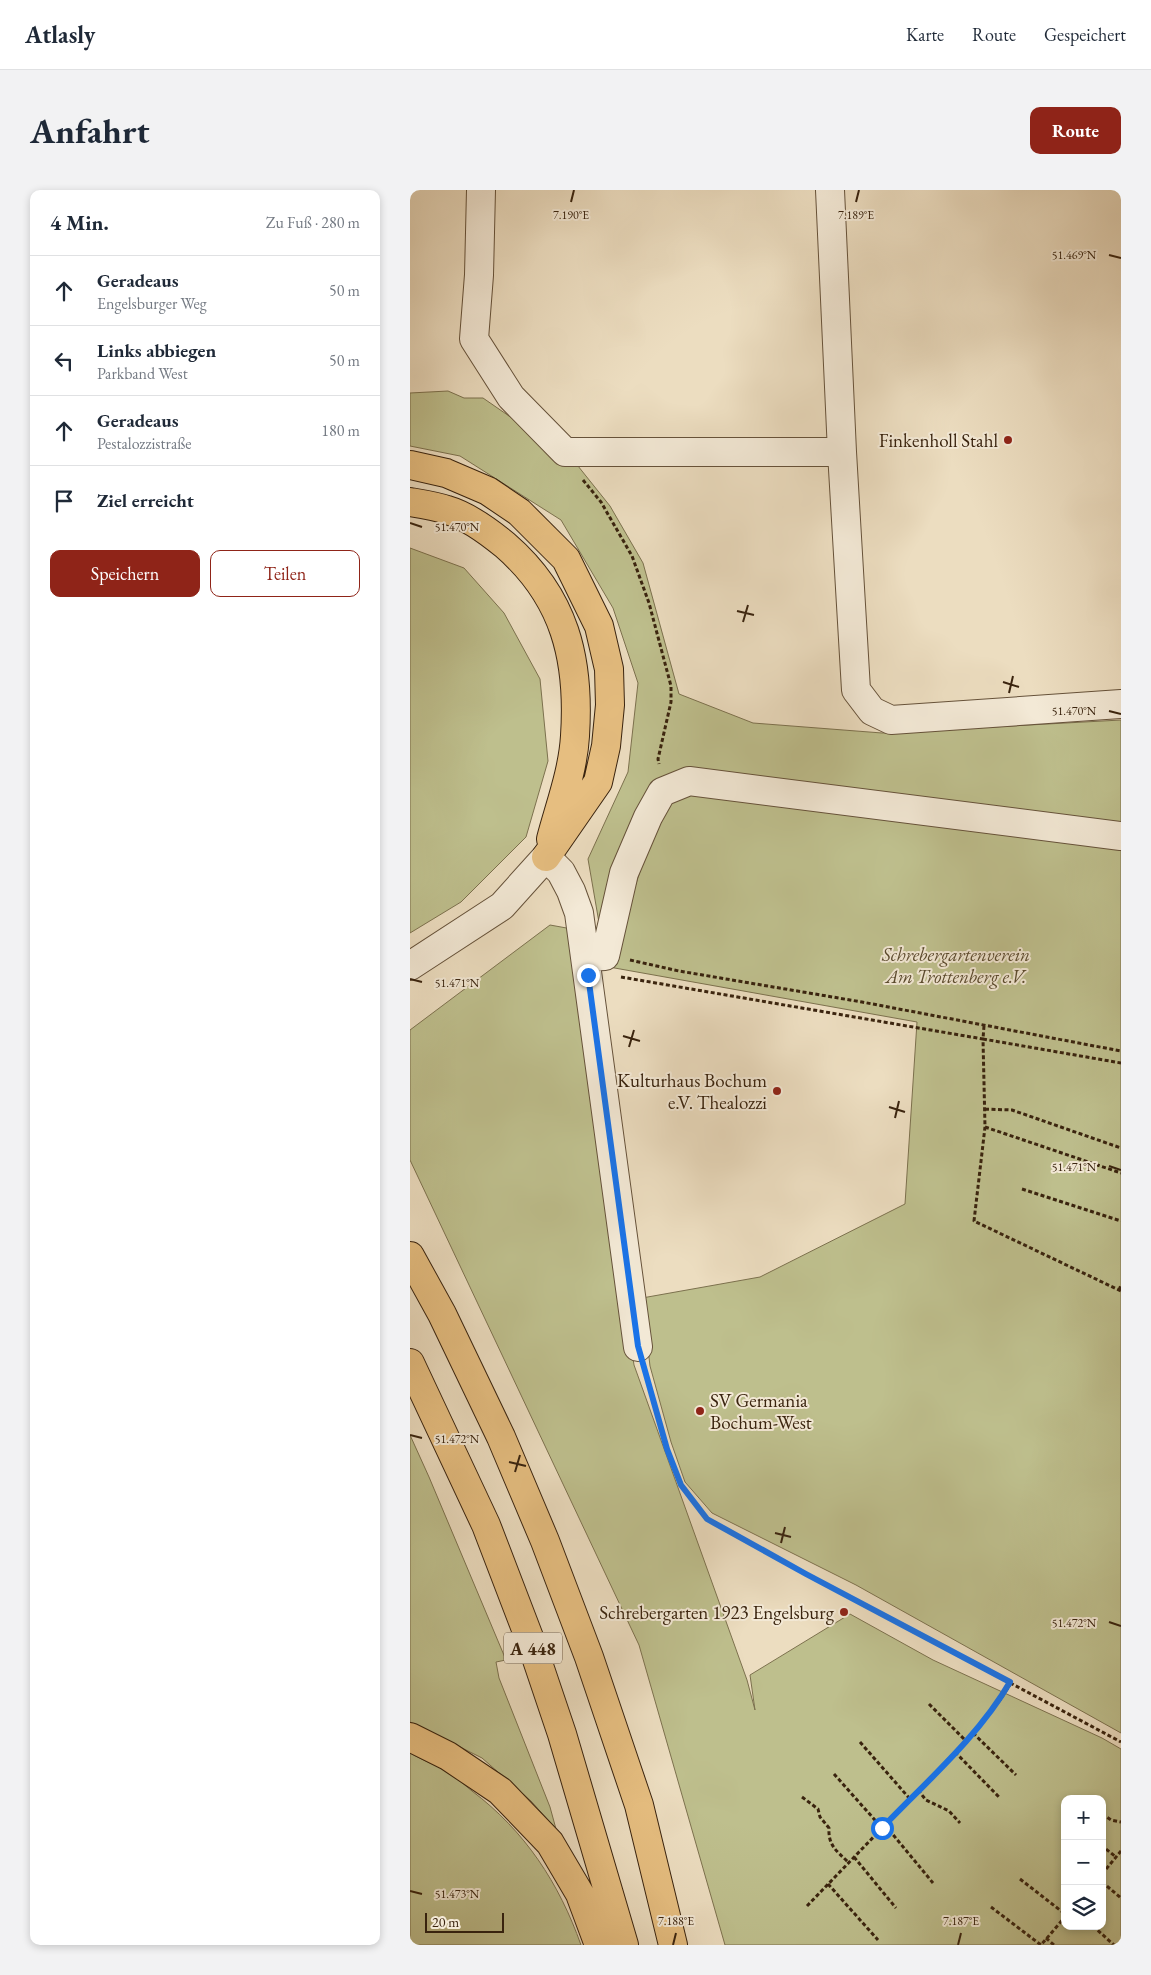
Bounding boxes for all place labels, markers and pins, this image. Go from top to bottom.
place label: Finkenholl Stahl [879,428,998,453]
marker: Finkenholl Stahl [1002,434,1014,446]
place label: Kulturhaus Bochum e.V. Thealozzi [617,1068,767,1115]
marker: Kulturhaus Bochum e.V. Thealozzi [771,1085,783,1097]
place label: SV Germania Bochum-West [710,1388,812,1435]
marker: SV Germania Bochum-West [694,1405,706,1417]
place label: Schrebergarten 1923 Engelsburg [599,1600,835,1625]
marker: Schrebergarten 1923 Engelsburg [838,1606,850,1618]

